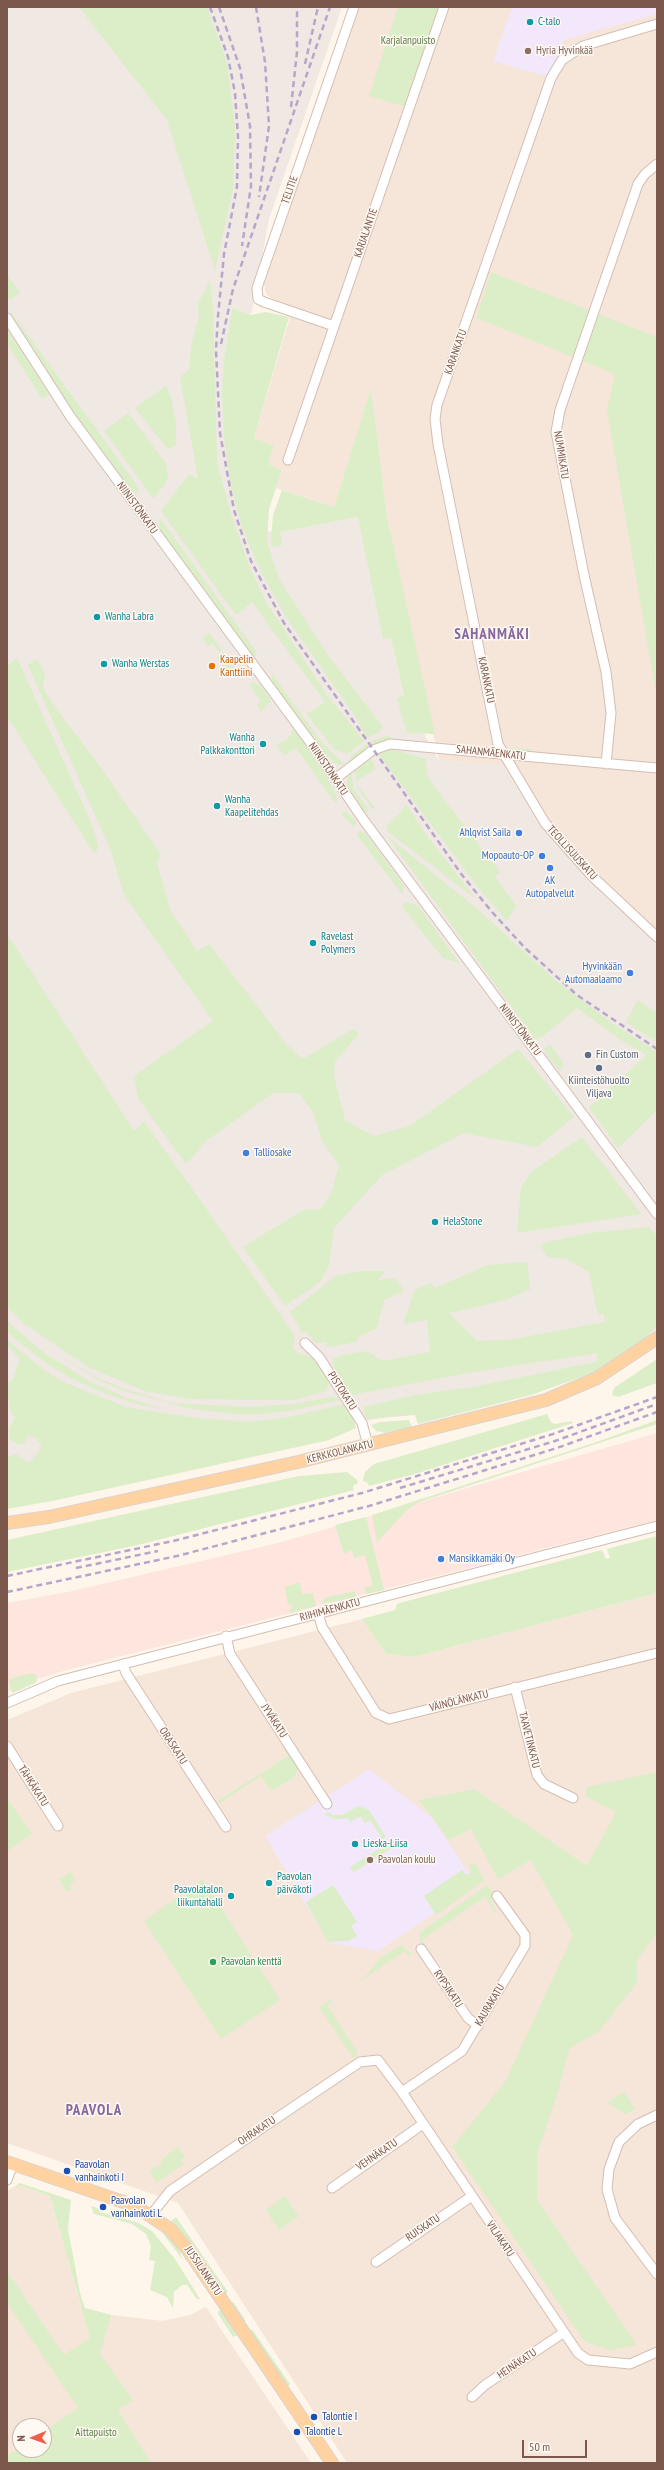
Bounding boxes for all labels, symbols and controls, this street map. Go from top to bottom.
place label: C-talo [538,15,560,29]
marker: C-talo [525,17,535,27]
park label: Karjalanpuisto [381,34,435,48]
place label: Hyria Hyvinkää [536,44,593,58]
marker: Hyria Hyvinkää [523,46,533,56]
street label: TELITIE [279,174,301,206]
street label: KARJALANTIE [351,207,381,259]
street label: KARANKATU [442,328,470,376]
street label: NUMMIKATU [551,430,571,480]
street label: NIINISTÖNKATU [114,479,160,537]
place label: Wanha Labra [105,610,154,624]
marker: Wanha Labra [92,612,102,622]
district label: SAHANMÄKI [454,626,530,644]
place label: Kaapelin Kanttiini [220,653,253,679]
street label: KARANKATU [475,656,497,704]
place label: Wanha Werstas [112,657,169,671]
marker: Wanha Werstas [99,659,109,669]
marker: Kaapelin Kanttiini [207,661,217,671]
place label: Wanha Palkkakonttori [201,731,255,757]
marker: Wanha Palkkakonttori [258,739,268,749]
street label: NIINISTÖNKATU [305,740,351,798]
street label: SAHANMÄENKATU [455,743,527,763]
place label: Wanha Kaapelitehdas [225,793,278,819]
marker: Wanha Kaapelitehdas [212,801,222,811]
street label: TEOLLISUUSKATU [544,823,600,883]
place label: Ahlqvist Saila [459,826,511,840]
marker: Ahlqvist Saila [514,828,524,838]
place label: Mopoauto-OP [482,849,534,863]
marker: Mopoauto-OP [537,851,547,861]
marker: AK Autopalvelut [545,863,555,873]
place label: AK Autopalvelut [526,874,574,900]
place label: Ravelast Polymers [321,930,356,956]
marker: Ravelast Polymers [308,938,318,948]
place label: Hyvinkään Automaalaamo [565,960,622,986]
marker: Hyvinkään Automaalaamo [625,968,635,978]
street label: NIINISTÖNKATU [496,1002,544,1058]
place label: Fin Custom [596,1048,638,1062]
marker: Fin Custom [583,1050,593,1060]
marker: Kiinteistöhuolto Viljava [594,1063,604,1073]
place label: Kiinteistöhuolto Viljava [569,1074,629,1100]
place label: Talliosake [254,1146,291,1160]
marker: Talliosake [241,1148,251,1158]
place label: HelaStone [443,1215,482,1229]
marker: HelaStone [430,1217,440,1227]
street label: PISTOKATU [325,1369,359,1413]
street label: KERKKOLANKATU [305,1437,375,1467]
place label: Mansikkamäki Oy [449,1552,515,1566]
marker: Mansikkamäki Oy [436,1554,446,1564]
street label: RIIHIMÄENKATU [298,1596,362,1624]
street label: VÄINÖLÄNKATU [428,1687,490,1715]
street label: JYVÄKATU [258,1702,290,1740]
street label: TAAVETINKATU [516,1710,542,1770]
street label: ORASKATU [156,1725,190,1767]
street label: TÄHKÄKATU [15,1763,51,1809]
place label: Lieska-Liisa [363,1837,408,1851]
marker: Lieska-Liisa [350,1839,360,1849]
place label: Paavolan koulu [378,1853,436,1867]
marker: Paavolan koulu [365,1855,375,1865]
place label: Paavolan päiväkoti [277,1870,312,1896]
marker: Paavolan päiväkoti [264,1878,274,1888]
place label: Paavolatalon liikuntahalli [174,1883,223,1909]
marker: Paavolatalon liikuntahalli [226,1891,236,1901]
place label: Paavolan kenttä [221,1955,282,1969]
marker: Paavolan kenttä [208,1957,218,1967]
street label: RYPSIKATU [431,1968,465,2010]
street label: KAURAKATU [472,1982,508,2028]
district label: PAAVOLA [66,2102,122,2120]
street label: OHRAKATU [236,2114,278,2148]
street label: VEHNÄKATU [354,2136,400,2174]
place label: Paavolan vanhainkoti I [75,2158,124,2184]
marker: Paavolan vanhainkoti I [62,2166,72,2176]
place label: Paavolan vanhainkoti L [111,2194,162,2220]
marker: Paavolan vanhainkoti L [98,2202,108,2212]
street label: RUISKATU [403,2212,443,2244]
street label: VILJAKATU [483,2219,517,2259]
street label: JUSSILANKATU [182,2244,224,2298]
street label: HEINÄKATU [495,2346,539,2382]
place label: Talontie I [322,2410,357,2424]
marker: Talontie I [309,2412,319,2422]
north arrow [12,2418,52,2458]
place label: Talontie L [305,2425,342,2439]
park label: Aittapuisto [75,2426,117,2440]
marker: Talontie L [292,2427,302,2437]
scale bar [524,2432,589,2458]
text: N [14,2435,28,2442]
text: 50 m [529,2439,550,2454]

